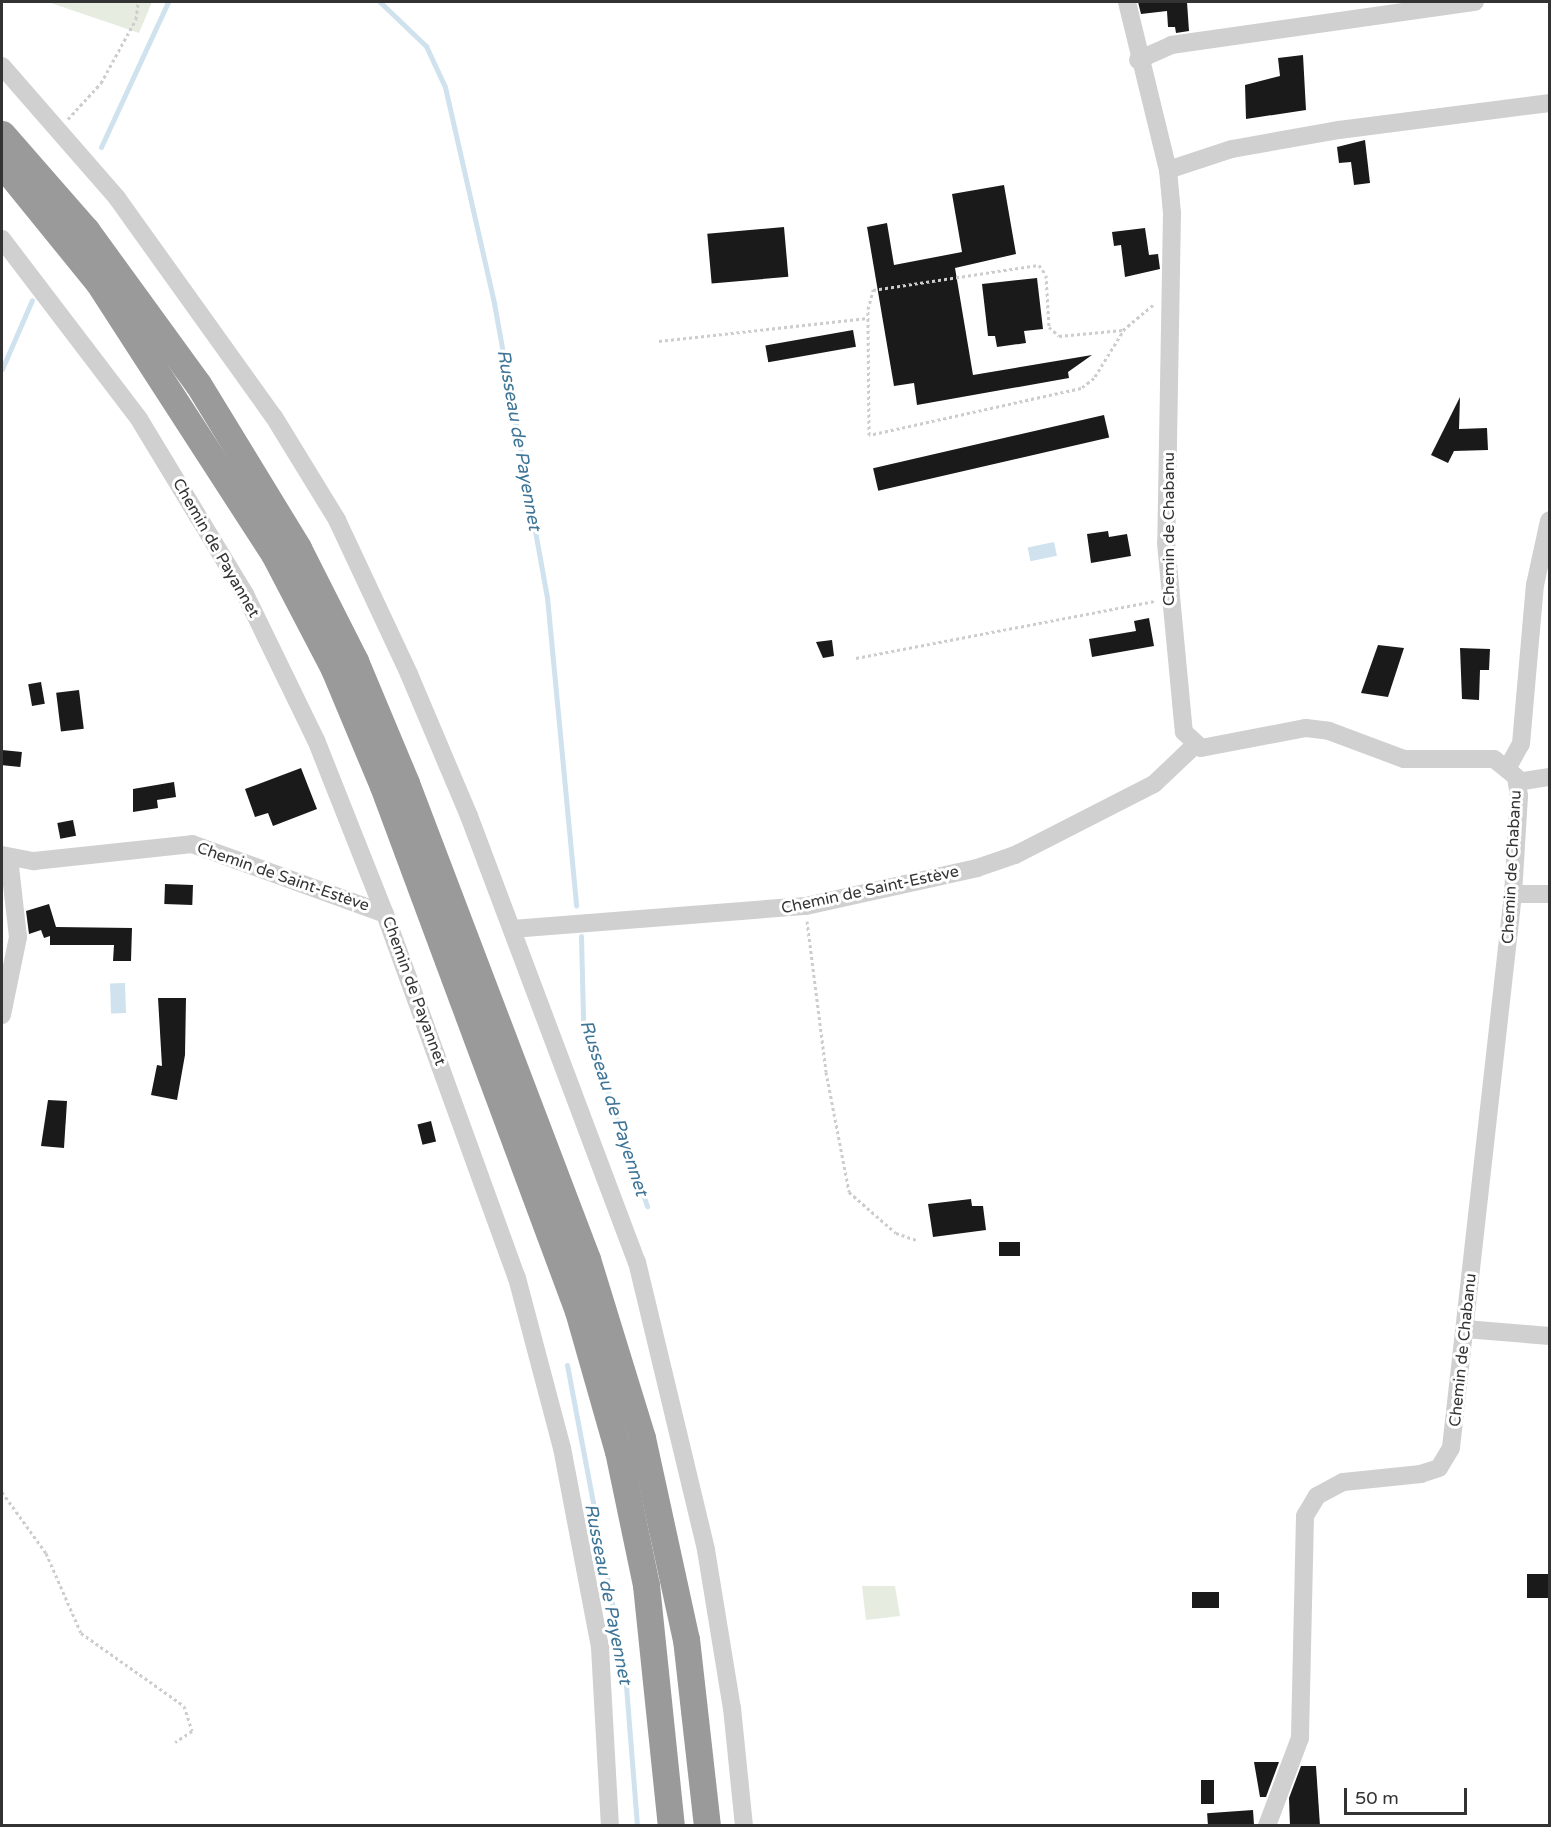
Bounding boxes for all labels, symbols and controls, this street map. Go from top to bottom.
water label: Russeau de Payennet [492,348,546,532]
street label: Chemin de Chabanu [1159,452,1179,606]
street label: Chemin de Payannet [168,475,264,621]
street label: Chemin de Chabanu [1498,790,1526,944]
street label: Chemin de Saint-Estève [194,838,372,916]
street label: Chemin de Saint-Estève [780,862,960,918]
street label: Chemin de Payannet [378,914,450,1068]
water label: Russeau de Payennet [575,1017,653,1199]
street label: Chemin de Chabanu [1445,1272,1481,1428]
water label: Russeau de Payennet [580,1502,636,1686]
scale bar [1347,1776,1470,1814]
text: 50 m [1355,1787,1399,1809]

